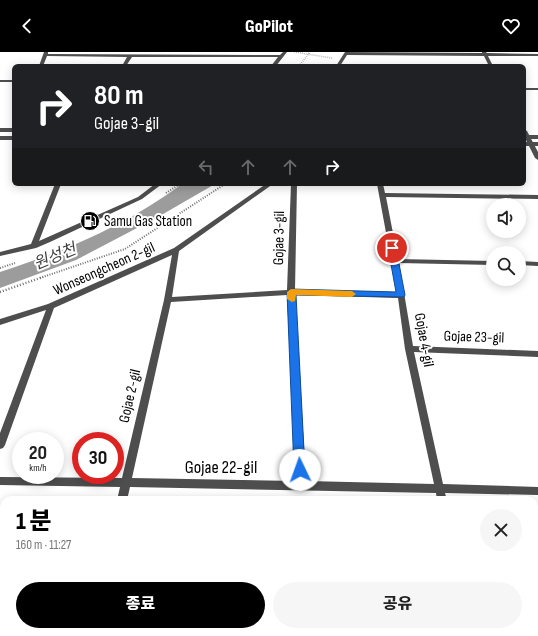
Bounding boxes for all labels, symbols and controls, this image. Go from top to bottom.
icon: back [16,15,38,37]
icon: heart [500,15,522,37]
text: GoPilot [245,16,293,37]
text: 80 m [94,79,143,112]
icon: right [28,80,80,132]
text: Gojae 3-gil [94,113,159,134]
icon: left [195,156,217,178]
icon: ahead [237,156,259,178]
icon: ahead [279,156,301,178]
icon: right [321,156,343,178]
map controls [486,198,526,286]
button: sound [486,198,526,238]
fuel station icon: Samu Gas Station [79,210,101,232]
street label: Gojae 3-gil [269,211,289,265]
place label: Samu Gas Station [104,212,192,231]
pin [375,231,409,265]
icon: arrive [381,237,403,259]
street label: Wonseongcheon 2-gil [50,238,158,300]
water label: 원성천 [31,239,81,274]
button: search [486,246,526,286]
street label: Gojae 4-gil [410,312,438,368]
street label: Gojae 23-gil [443,326,505,348]
street label: Gojae 2-gil [115,367,145,425]
speed limit sign: 30 [72,432,124,484]
text: 20 [29,441,47,465]
position arrow [279,449,321,491]
street label: Gojae 22-gil [185,457,257,478]
text: km/h [29,462,47,474]
text: 1 분 [16,507,52,536]
button: close [480,509,522,551]
text: 160 m · 11:27 [16,537,71,553]
button: 종료 [16,582,265,628]
button: 공유 [273,582,522,628]

